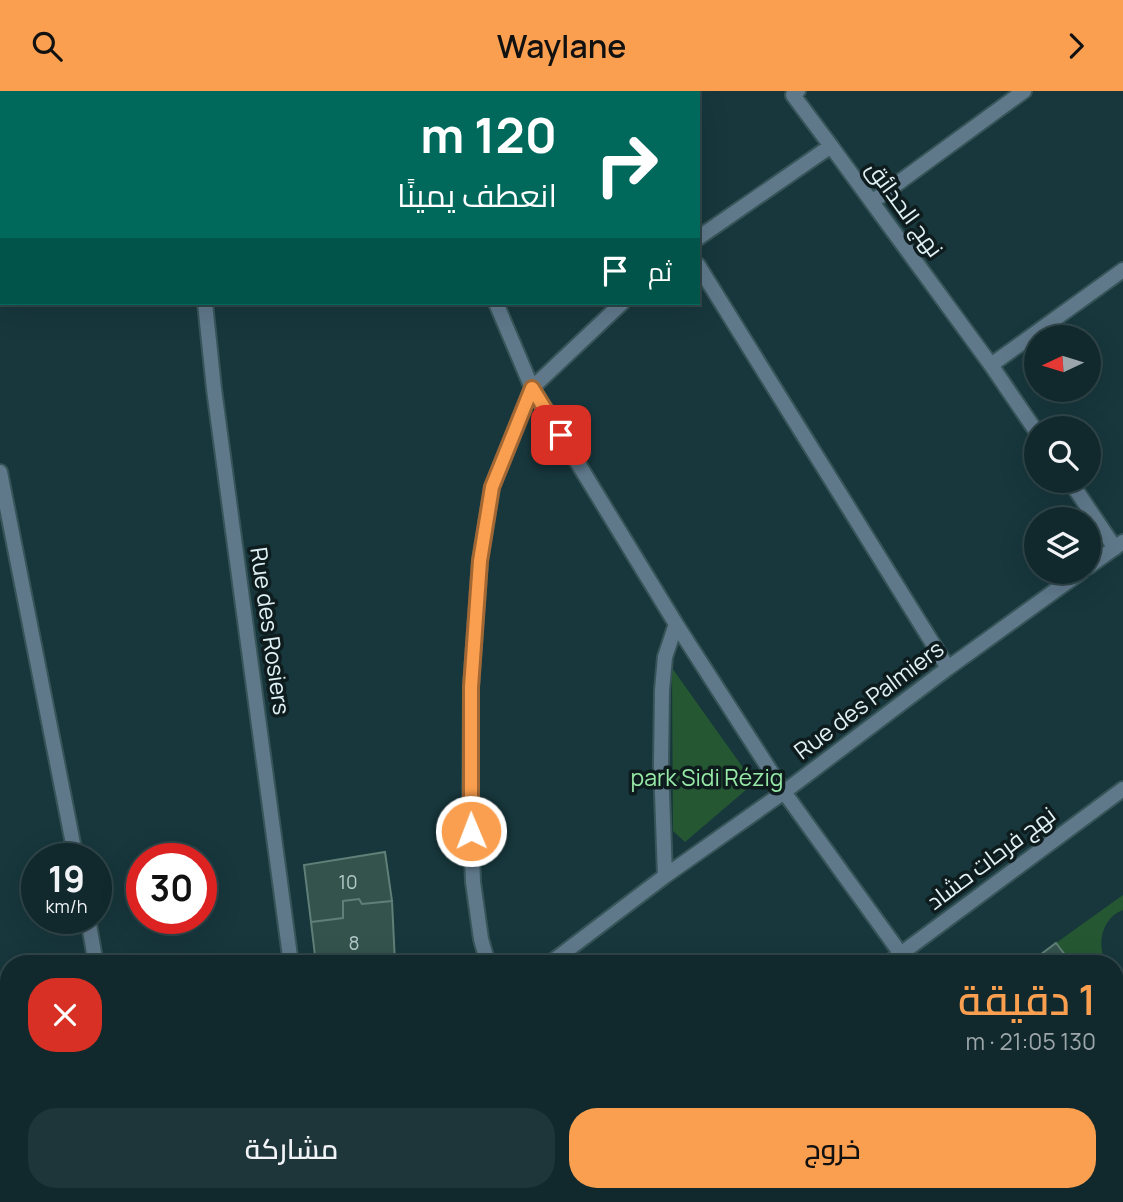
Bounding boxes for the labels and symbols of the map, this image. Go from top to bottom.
street label: نهج الحدائق [859,154,952,264]
north arrow [1024,325,1101,403]
pin [531,405,591,465]
street label: Rue des Rosiers [243,545,299,717]
street label: Rue des Palmiers [787,632,950,766]
park label: park Sidi Rézig [631,761,783,793]
position arrow [434,794,508,868]
street label: نهج فرحات حشاد [919,798,1062,917]
speed limit sign: 30 [126,843,217,934]
house number: 10 [338,869,358,895]
house number: 8 [348,930,360,956]

